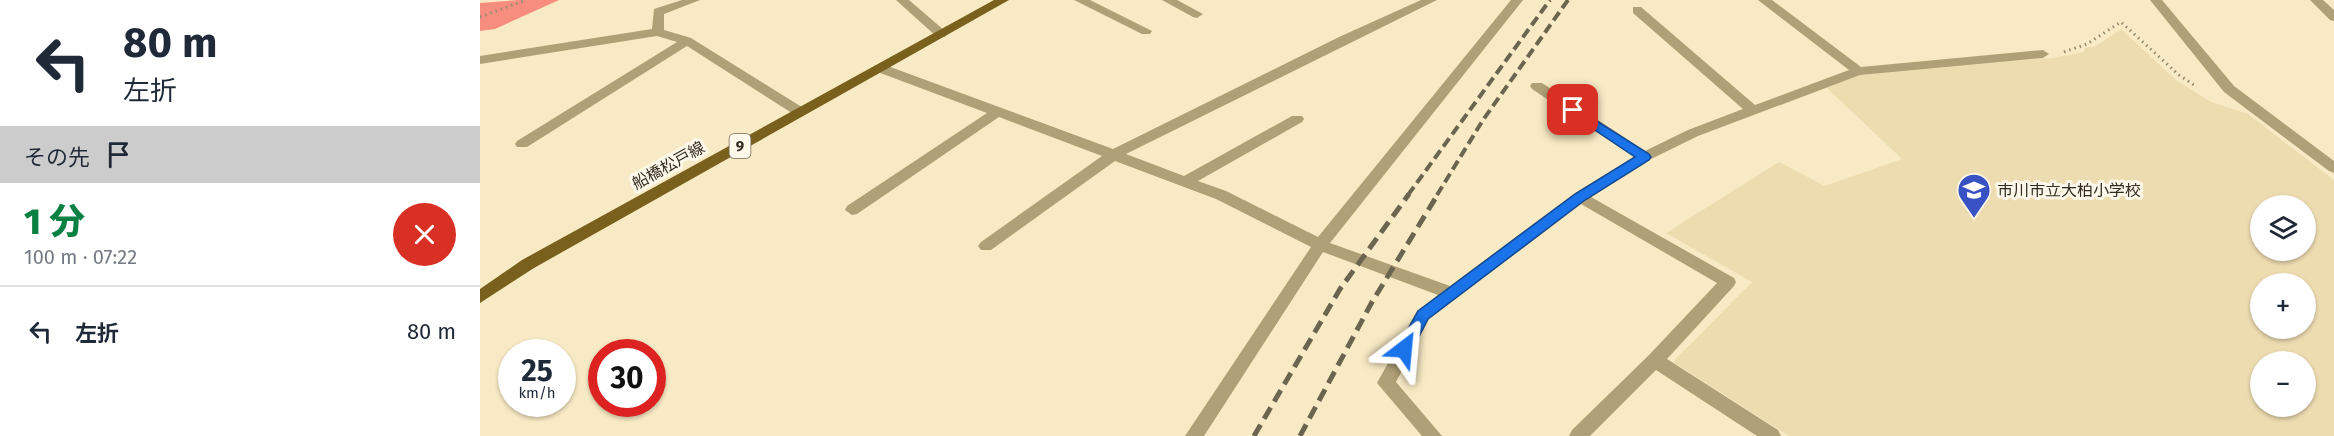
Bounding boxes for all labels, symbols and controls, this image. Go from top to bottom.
text: 80 m [123,18,217,68]
icon: left [24,24,102,102]
text: 左折 [123,75,177,107]
pin [1547,84,1598,135]
icon: arrive [1556,93,1589,126]
road number: 9 [730,134,750,158]
icon: arrive [102,138,135,171]
street label: 船橋松戸線 [629,138,708,193]
text: その先 [24,144,90,171]
school or university icon: 市川市立大柏小学校 [1956,172,1992,219]
place label: 市川市立大柏小学校 [1997,181,2141,200]
map controls [2250,195,2316,417]
button: layers [2250,195,2316,261]
text: 1 分 [24,200,85,244]
button: close [393,203,456,266]
text: 100 m · 07:22 [24,245,137,269]
button: + [2250,273,2316,339]
icon: left [24,315,57,348]
position arrow [1372,317,1436,381]
text: 80 m [407,318,456,345]
text: 左折 [75,320,119,347]
speed limit sign: 30 [588,339,666,417]
button: − [2250,351,2316,417]
text: 25 [521,353,553,389]
text: km/h [518,384,556,402]

